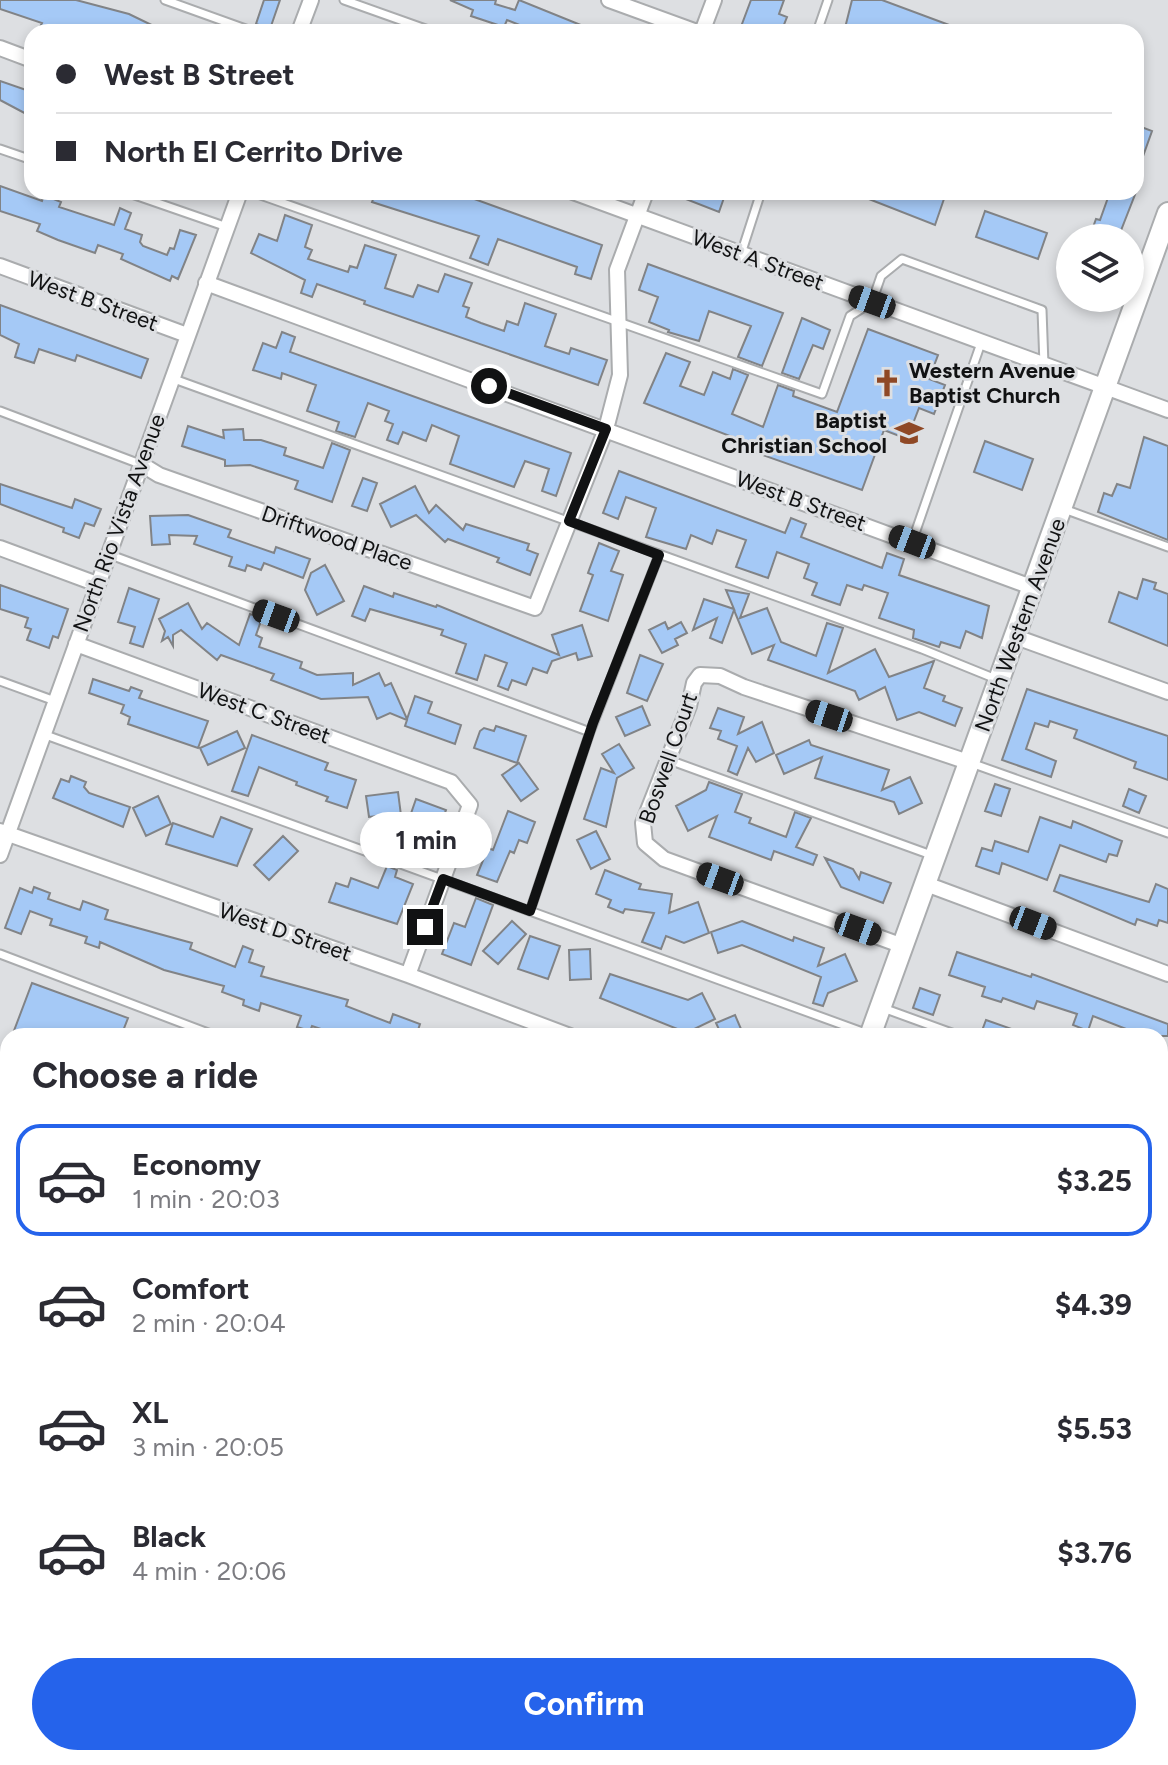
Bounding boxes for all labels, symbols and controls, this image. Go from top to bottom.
text: West B Street [104,56,295,93]
text: North El Cerrito Drive [104,133,403,170]
street label: West A Street [688,224,828,296]
map controls [1056,224,1144,312]
button: layers [1056,224,1144,312]
street label: West B Street [24,265,162,337]
car [845,283,899,321]
place label: Western Avenue Baptist Church [909,357,1075,409]
route start [471,368,507,404]
church icon: Western Avenue Baptist Church [872,368,902,398]
place label: Baptist Christian School [721,407,887,459]
street label: North Rio Vista Avenue [67,410,171,636]
school or university icon: Baptist Christian School [894,418,924,448]
street label: West B Street [732,465,870,537]
street label: Driftwood Place [258,500,416,576]
street label: North Western Avenue [969,514,1071,736]
car [885,522,939,562]
car [249,597,303,635]
street label: West C Street [194,677,334,749]
street label: Boswell Court [633,689,703,827]
car [802,697,856,735]
callout: 1 min [359,811,491,867]
text: 1 min [395,824,457,856]
car [693,860,747,898]
street label: West D Street [215,897,355,967]
car [1006,903,1060,943]
route end [407,909,443,945]
car [831,910,885,948]
text: Choose a ride [32,1054,258,1097]
icon: car [36,1144,108,1216]
text: Economy [132,1146,261,1183]
text: $3.25 [1056,1162,1132,1199]
text: 1 min · 20:03 [132,1183,280,1215]
icon: car [36,1268,108,1340]
text: Comfort [132,1270,250,1307]
text: $4.39 [1055,1286,1132,1323]
text: 2 min · 20:04 [132,1307,286,1339]
icon: car [36,1392,108,1464]
text: XL [132,1394,168,1431]
text: $5.53 [1056,1410,1132,1447]
text: 3 min · 20:05 [132,1431,284,1463]
icon: car [36,1516,108,1588]
text: Black [132,1518,206,1555]
text: $3.76 [1057,1534,1132,1571]
text: 4 min · 20:06 [132,1555,286,1587]
button: Confirm [32,1658,1136,1750]

